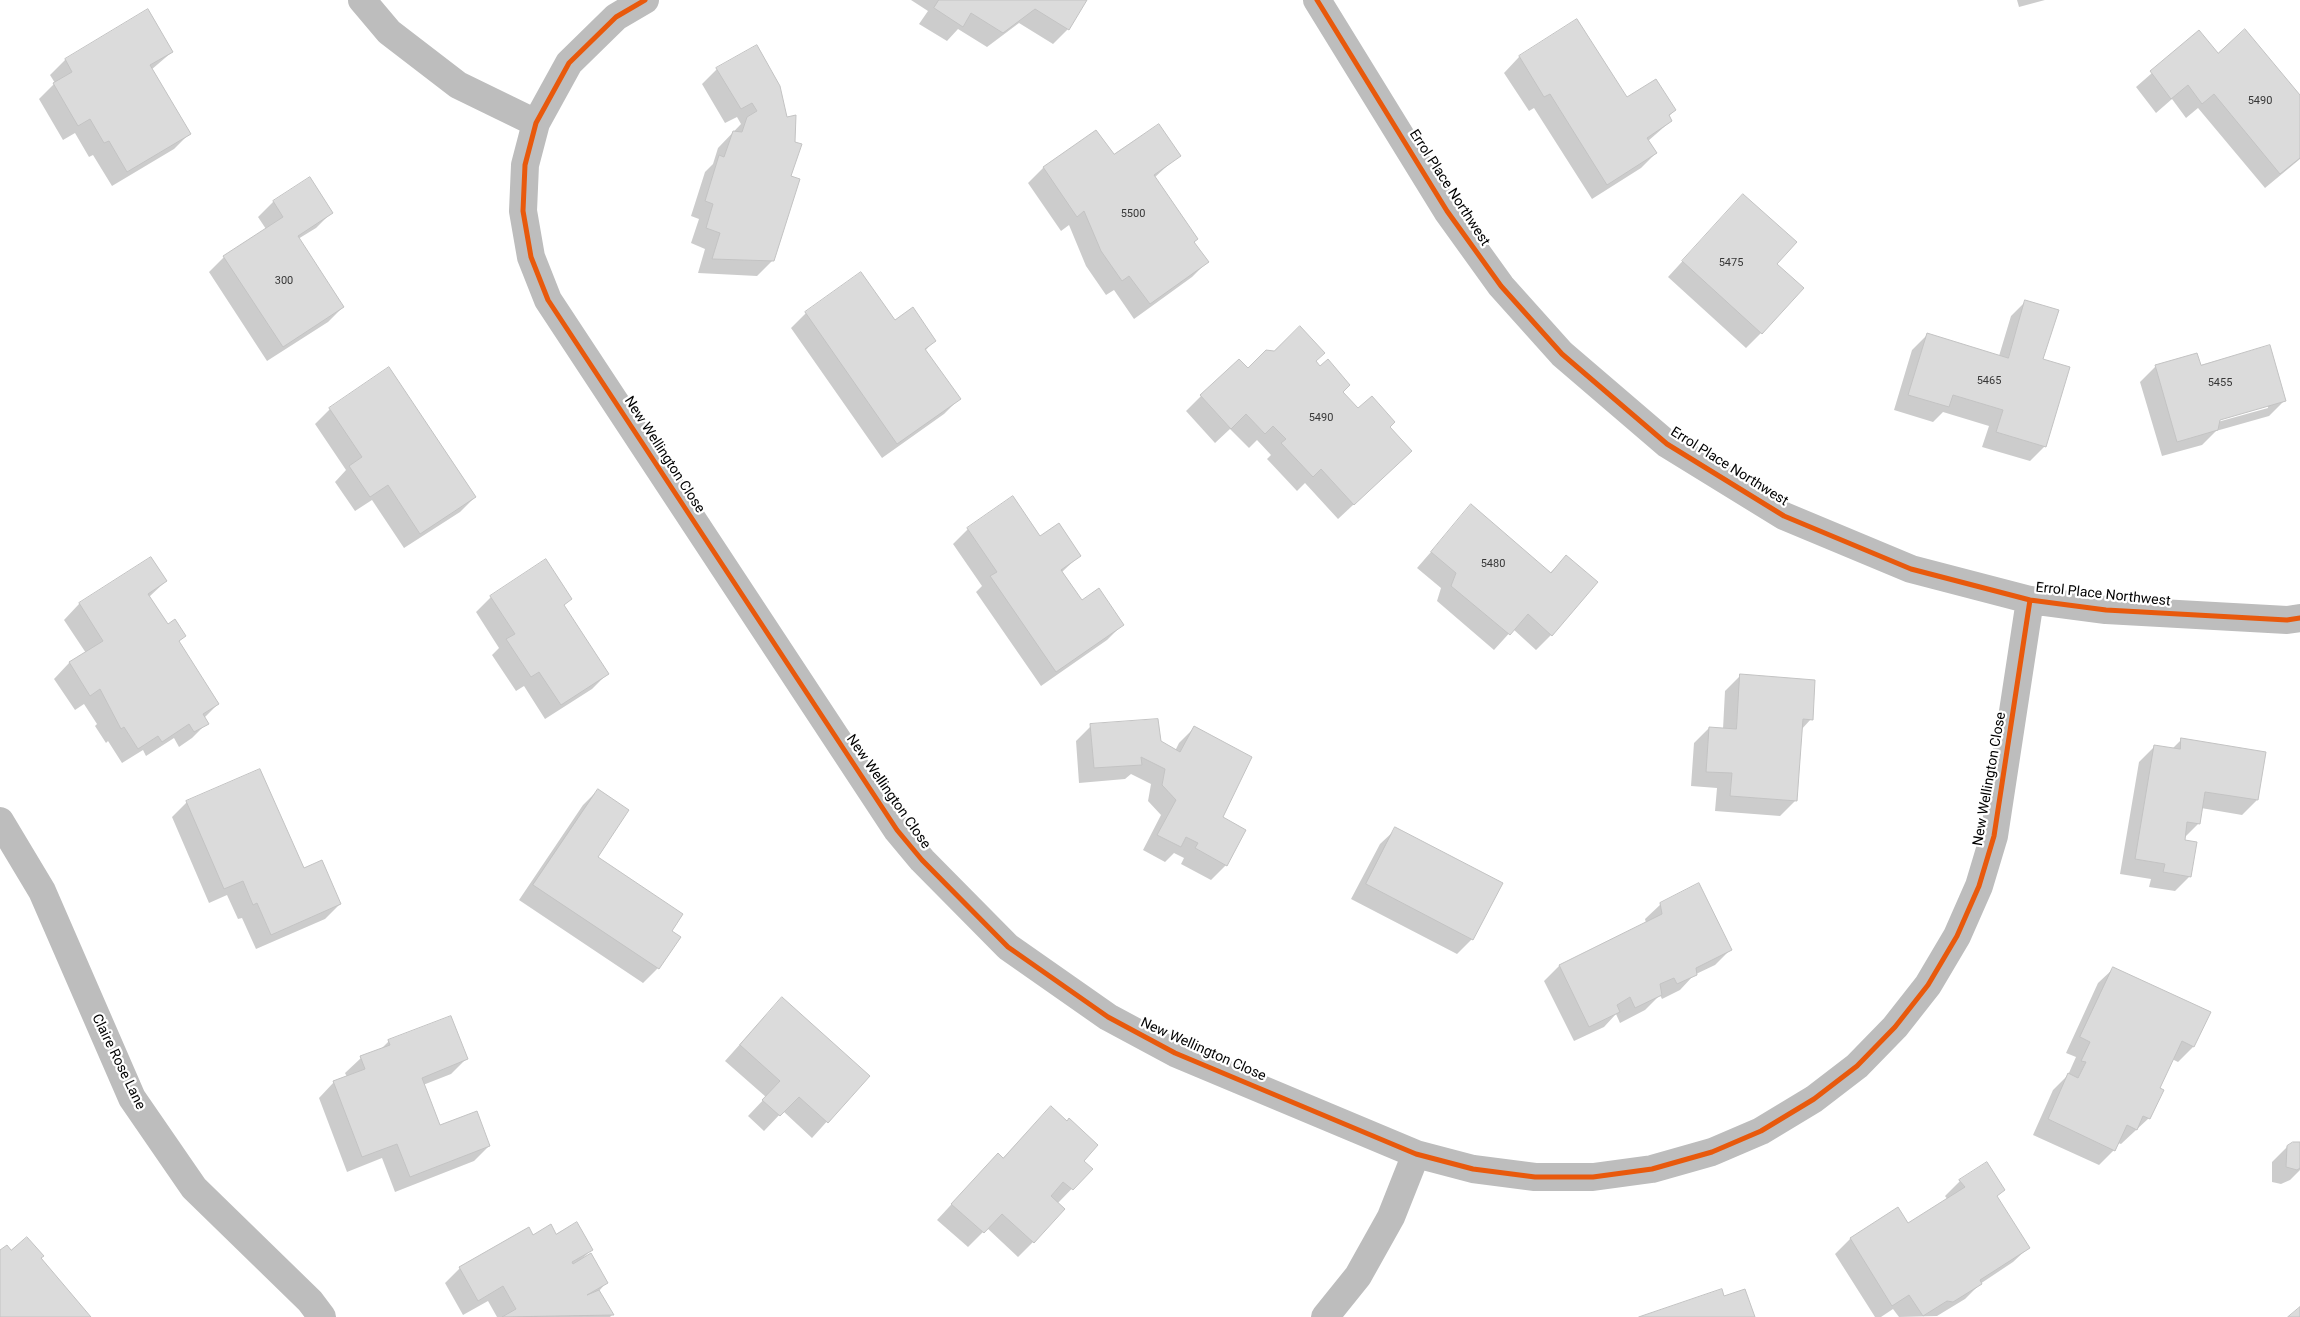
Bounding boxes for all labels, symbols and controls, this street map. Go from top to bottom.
house number: 5490 [2248,94,2272,108]
street label: Errol Place Northwest [1405,127,1493,249]
house number: 5500 [1121,207,1145,221]
house number: 5475 [1719,256,1743,270]
house number: 300 [275,274,293,288]
house number: 5465 [1977,374,2001,388]
house number: 5455 [2208,376,2232,390]
street label: New Wellington Close [620,394,708,516]
house number: 5490 [1309,411,1333,425]
street label: Errol Place Northwest [1667,424,1791,510]
house number: 5480 [1481,557,1505,571]
street label: Errol Place Northwest [2035,580,2171,610]
street label: New Wellington Close [1970,711,2010,847]
street label: New Wellington Close [842,732,934,852]
street label: Claire Rose Lane [88,1012,148,1112]
street label: New Wellington Close [1138,1015,1268,1085]

